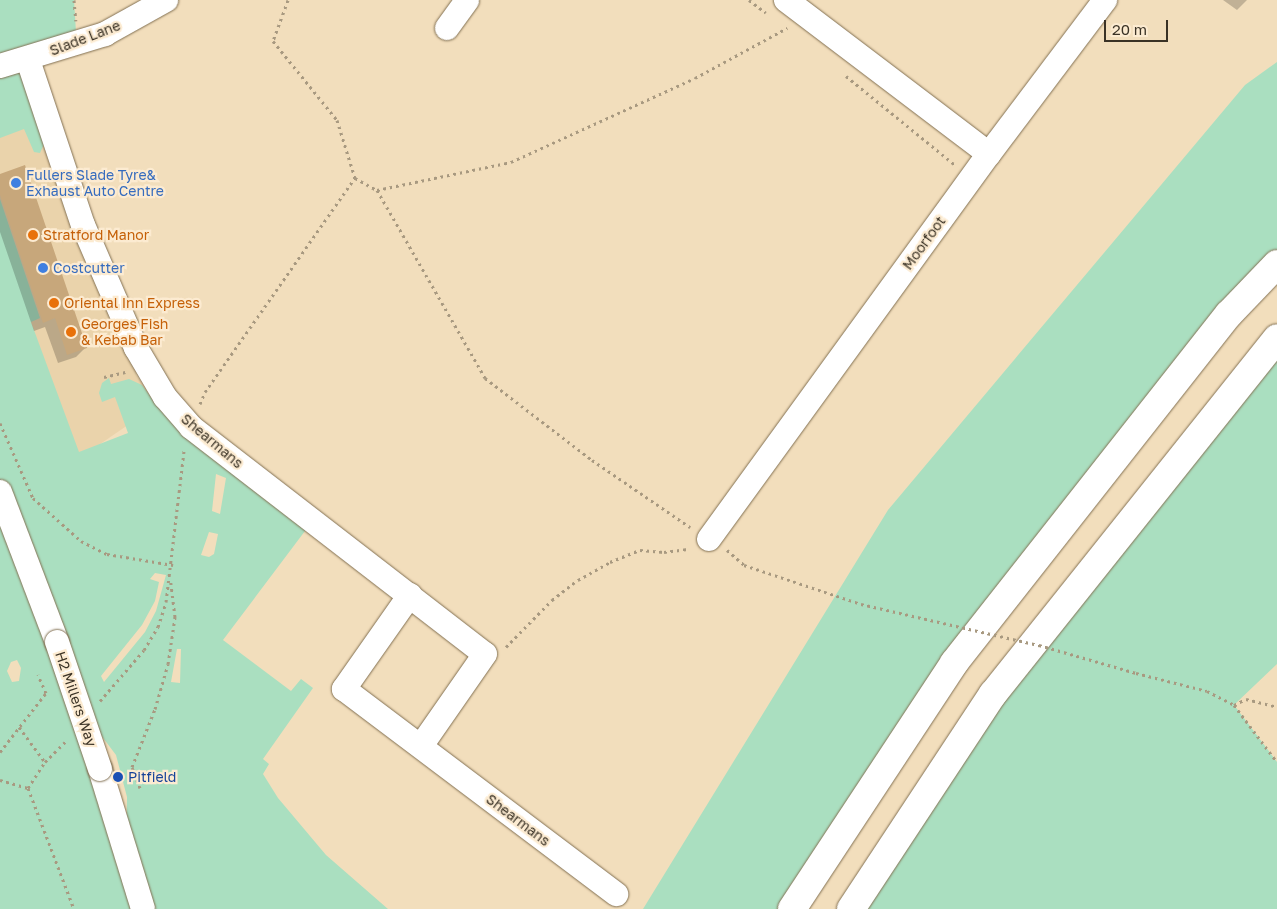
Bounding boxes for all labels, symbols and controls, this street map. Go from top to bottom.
scale bar [1107,10,1171,42]
street label: Slade Lane [47,17,123,59]
text: 20 m [1112,20,1147,38]
place label: Fullers Slade Tyre& Exhaust Auto Centre [26,167,164,200]
marker: Fullers Slade Tyre& Exhaust Auto Centre [10,177,22,189]
street label: Moorfoot [899,213,949,273]
place label: Stratford Manor [43,227,149,243]
marker: Stratford Manor [27,229,39,241]
place label: Costcutter [53,260,125,276]
marker: Costcutter [37,262,49,274]
place label: Oriental Inn Express [64,295,200,311]
marker: Oriental Inn Express [48,297,60,309]
place label: Georges Fish & Kebab Bar [81,316,168,348]
marker: Georges Fish & Kebab Bar [65,326,77,338]
street label: Shearmans [178,410,246,472]
street label: H2 Millers Way [52,649,100,749]
place label: Pitfield [128,769,176,785]
marker: Pitfield [112,771,124,783]
street label: Shearmans [483,791,553,849]

